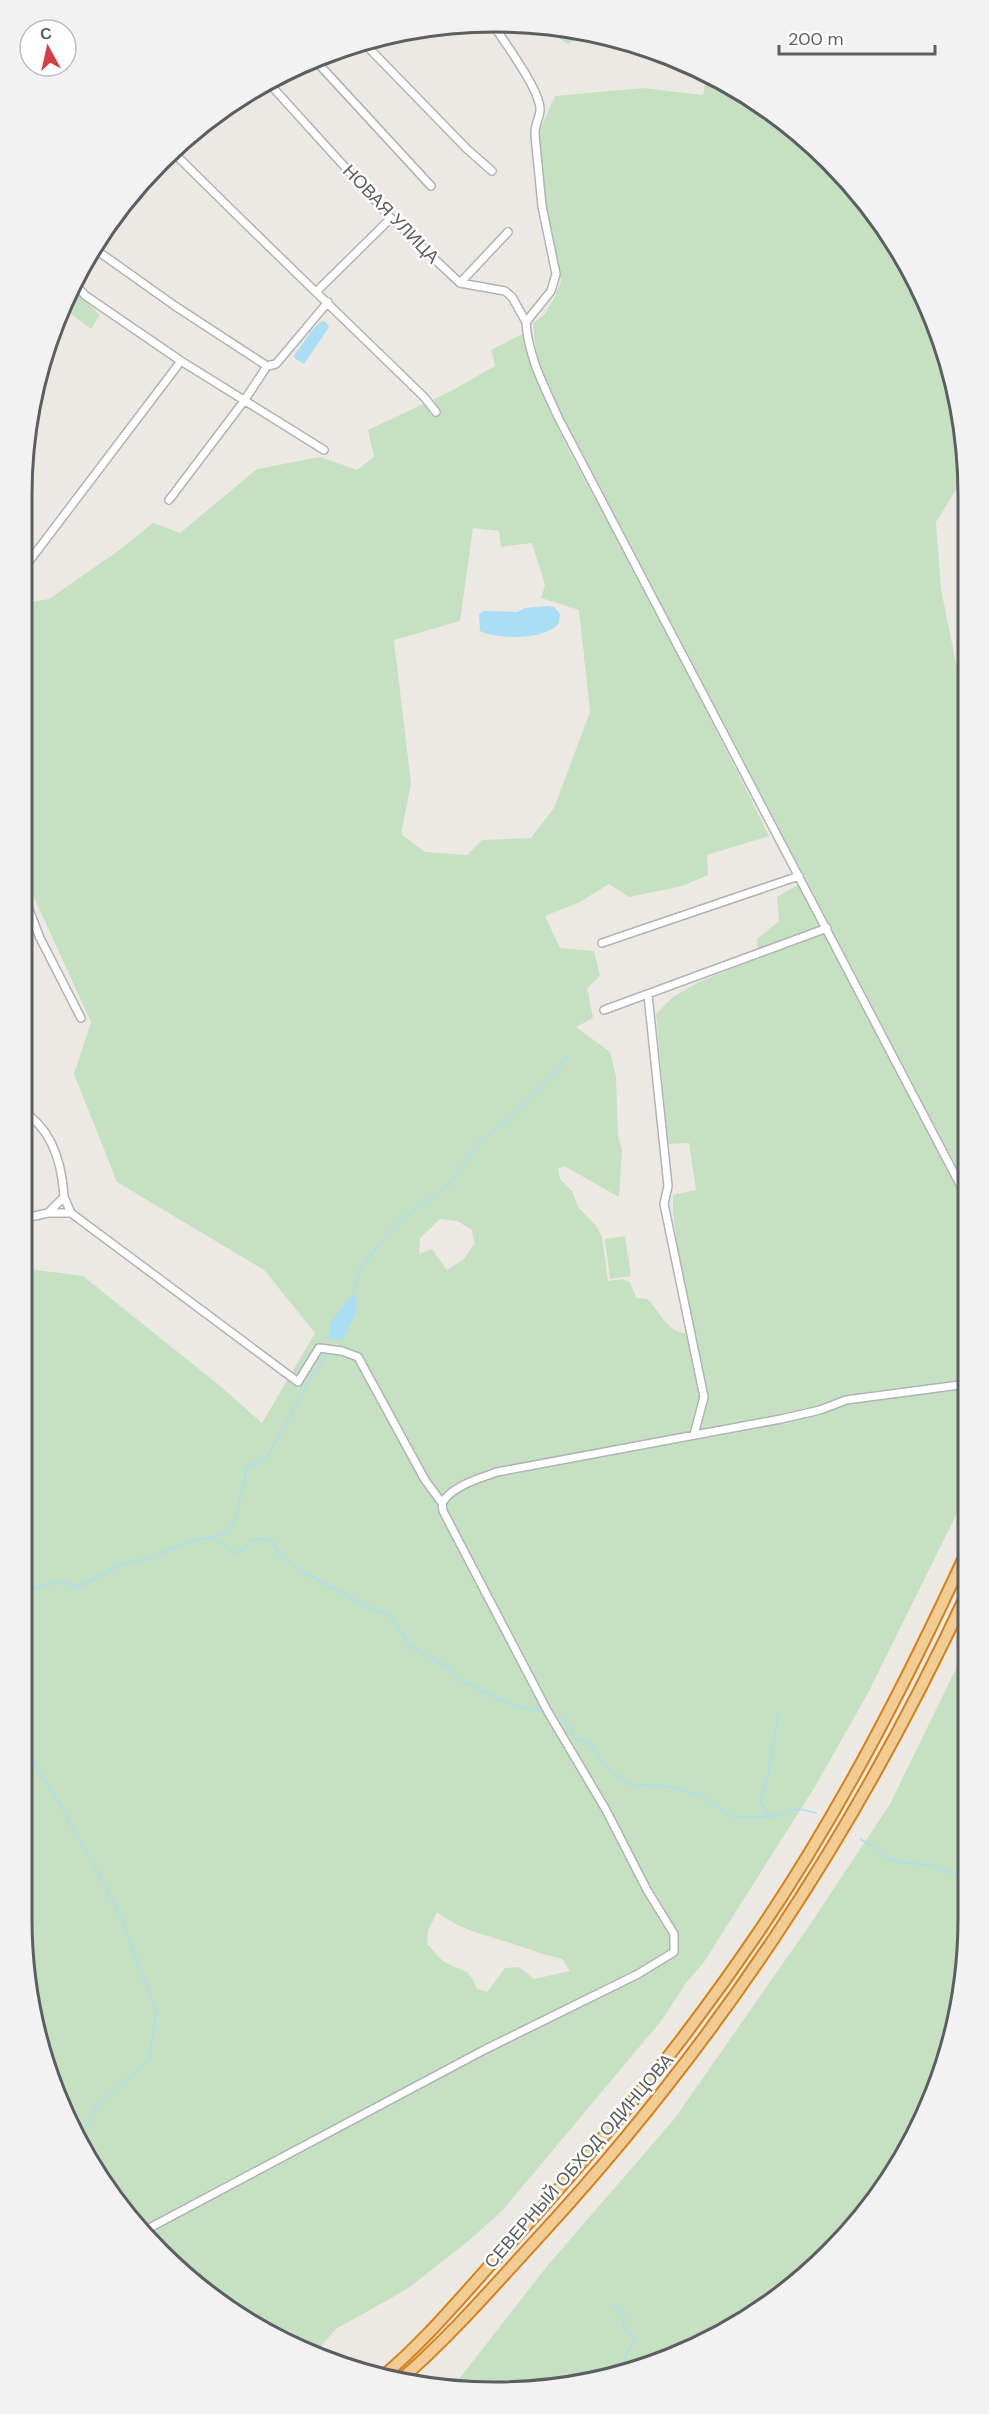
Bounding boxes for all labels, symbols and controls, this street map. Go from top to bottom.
north arrow [18,18,78,78]
scale bar [779,18,935,56]
text: С [39,22,54,45]
text: 200 m [788,27,844,51]
street label: НОВАЯ УЛИЦА [338,159,444,269]
street label: СЕВЕРНЫЙ ОБХОД ОДИНЦОВА [479,2049,679,2273]

